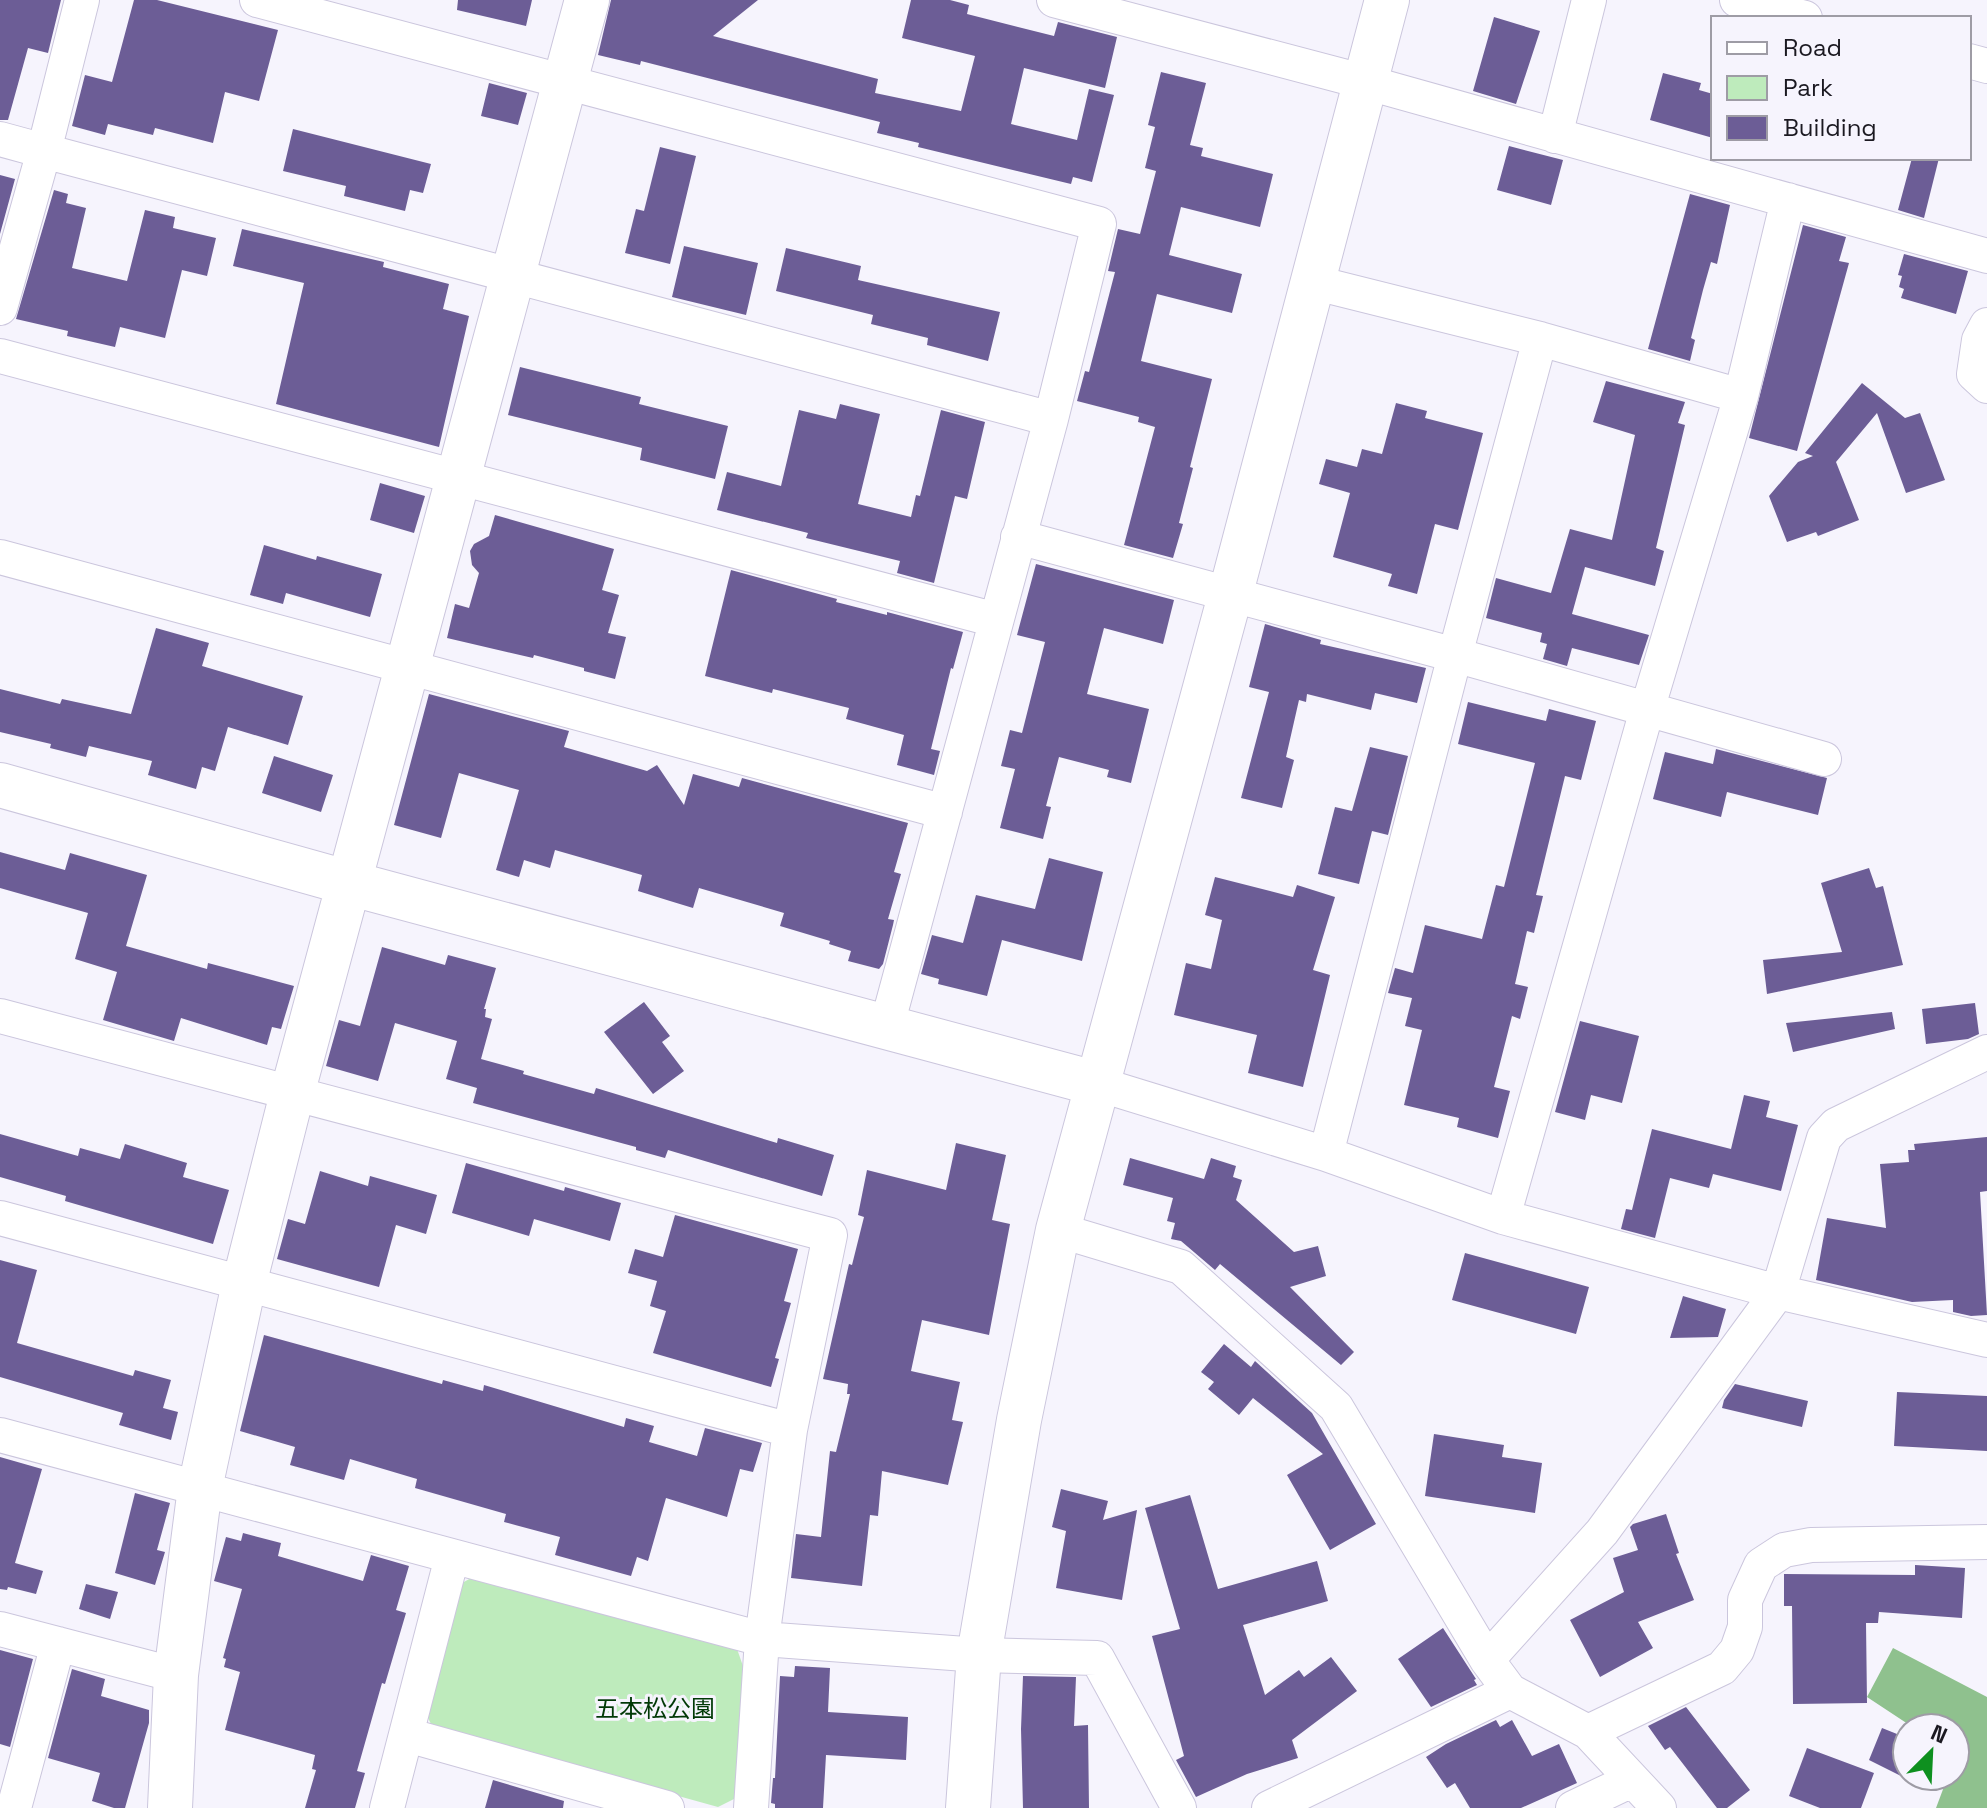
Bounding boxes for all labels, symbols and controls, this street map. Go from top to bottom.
legend [1711,16,1971,160]
text: Road [1783,32,1842,63]
text: Park [1783,72,1833,103]
text: Building [1783,112,1877,143]
park label: 五本松公園 [595,1693,715,1724]
north arrow [1891,1712,1971,1792]
text: N [1927,1718,1952,1750]

